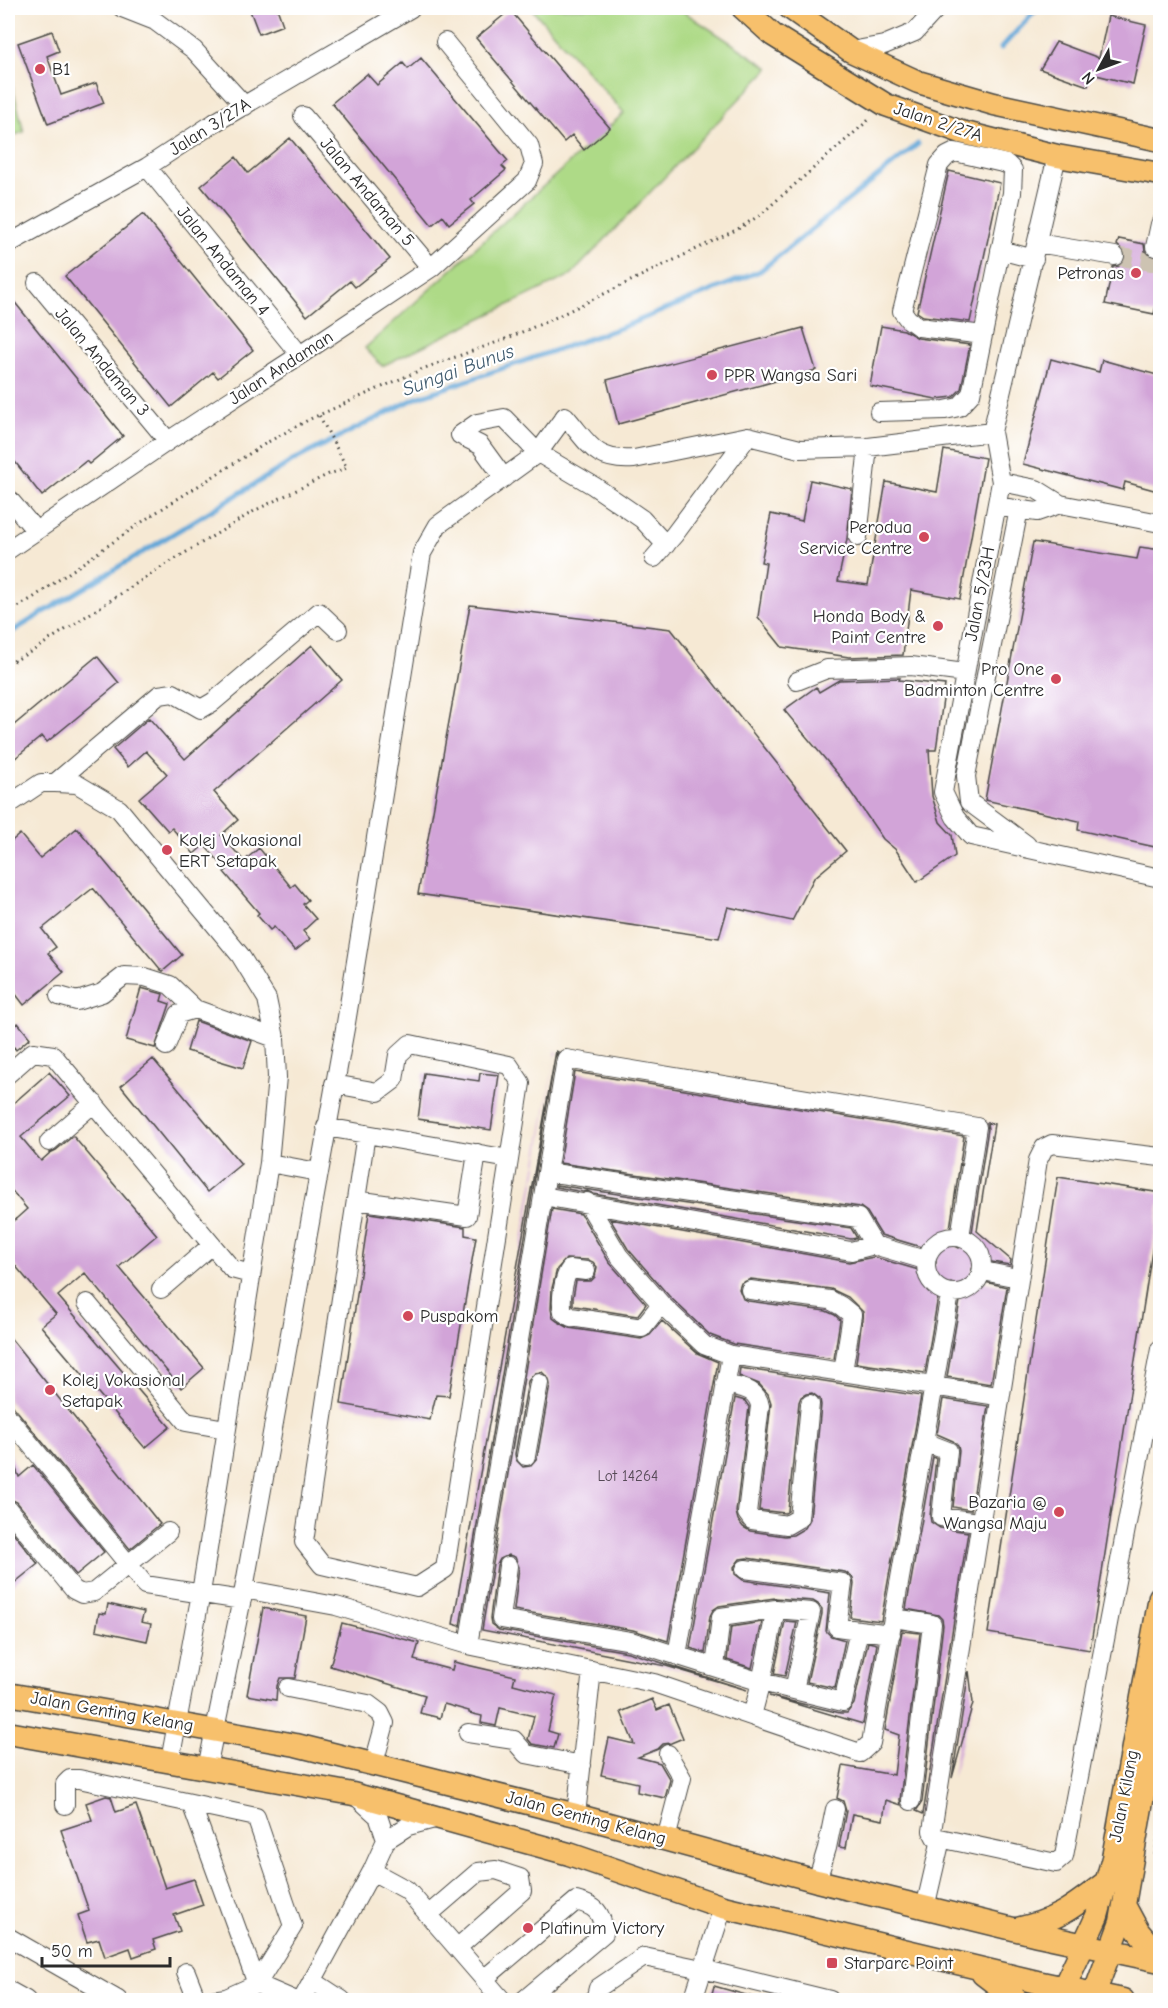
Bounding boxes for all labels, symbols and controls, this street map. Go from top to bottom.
north arrow [1069,39,1129,99]
place label: B1 [52,59,70,80]
marker: B1 [33,62,47,76]
text: N [1078,68,1099,88]
street label: Jalan 3/27A [165,94,255,160]
street label: Jalan 2/27A [891,98,985,146]
street label: Jalan Andaman 5 [315,133,419,251]
street label: Jalan Andaman 4 [172,202,274,320]
place label: Petronas [1057,263,1124,284]
marker: Petronas [1129,266,1143,280]
street label: Jalan Andaman 3 [51,303,153,421]
street label: Jalan Andaman [225,326,337,410]
water label: Sungai Bunus [399,339,518,401]
place label: PPR Wangsa Sari [724,365,857,386]
marker: PPR Wangsa Sari [705,368,719,382]
place label: Perodua Service Centre [800,517,912,559]
marker: Perodua Service Centre [917,530,931,544]
street label: Jalan 5/23H [961,545,999,643]
place label: Honda Body & Paint Centre [813,606,926,648]
marker: Honda Body & Paint Centre [931,619,945,633]
place label: Pro One Badminton Centre [904,659,1044,701]
marker: Pro One Badminton Centre [1049,672,1063,686]
place label: Kolej Vokasional ERT Setapak [179,830,302,872]
marker: Kolej Vokasional ERT Setapak [160,843,174,857]
place label: Puspakom [420,1306,498,1327]
marker: Puspakom [401,1309,415,1323]
place label: Kolej Vokasional Setapak [62,1370,185,1412]
marker: Kolej Vokasional Setapak [43,1383,57,1397]
house number: Lot 14264 [598,1467,658,1485]
place label: Bazaria @ Wangsa Maju [943,1492,1047,1534]
marker: Bazaria @ Wangsa Maju [1052,1505,1066,1519]
street label: Jalan Genting Kelang [29,1687,195,1737]
street label: Jalan Kilang [1105,1748,1143,1844]
street label: Jalan Genting Kelang [504,1786,668,1850]
place label: Platinum Victory [540,1918,665,1939]
marker: Platinum Victory [521,1921,535,1935]
scale bar [42,1930,170,1968]
text: 50 m [51,1941,93,1962]
place label: Starparc Point [844,1953,954,1974]
marker: Starparc Point [825,1956,839,1970]

